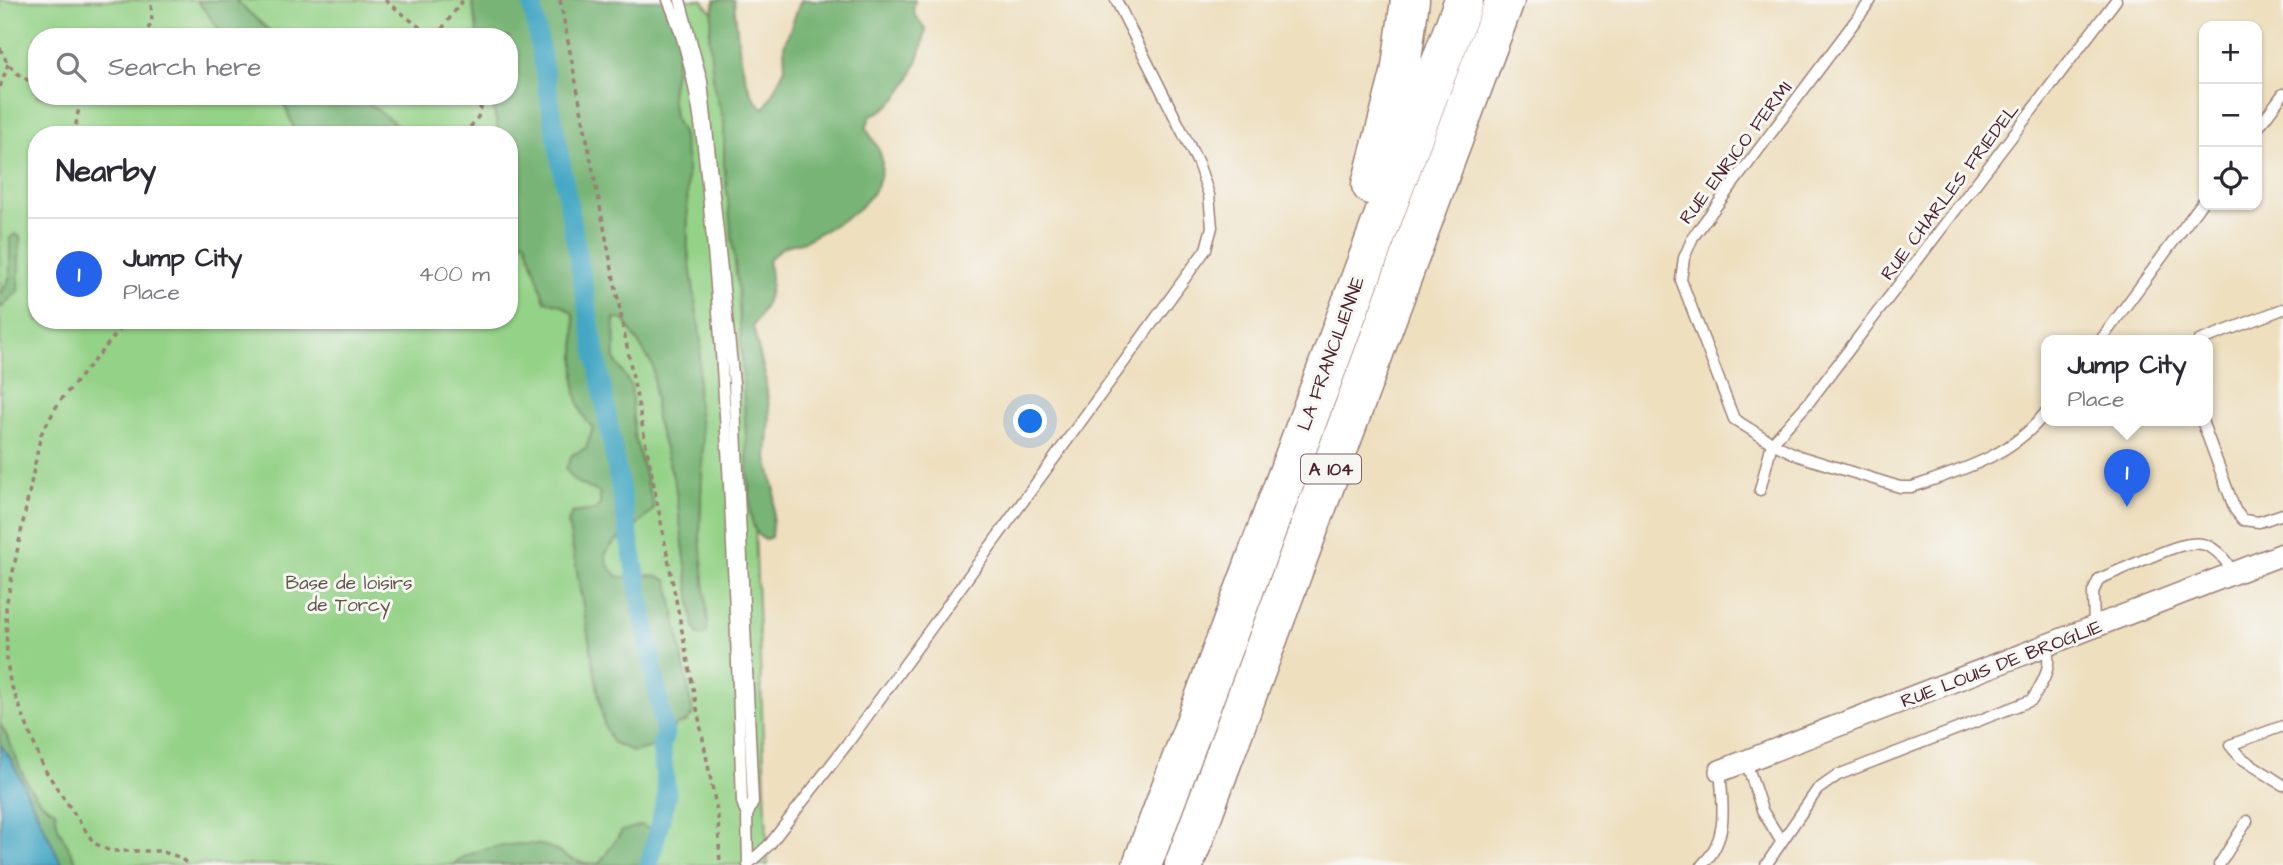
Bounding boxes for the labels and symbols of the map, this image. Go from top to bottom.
street label: RUE ENRICO FERMI [1673,76,1799,230]
street label: RUE CHARLES FRIEDEL [1875,98,2026,286]
street label: LA FRANCILIENNE [1291,273,1372,434]
your location [1013,404,1047,438]
pin: 1 [2104,449,2150,507]
road number: A 104 [1301,454,1361,484]
park label: Base de loisirs de Torcy [285,570,413,620]
street label: RUE LOUIS DE BROGLIE [1897,614,2106,715]

